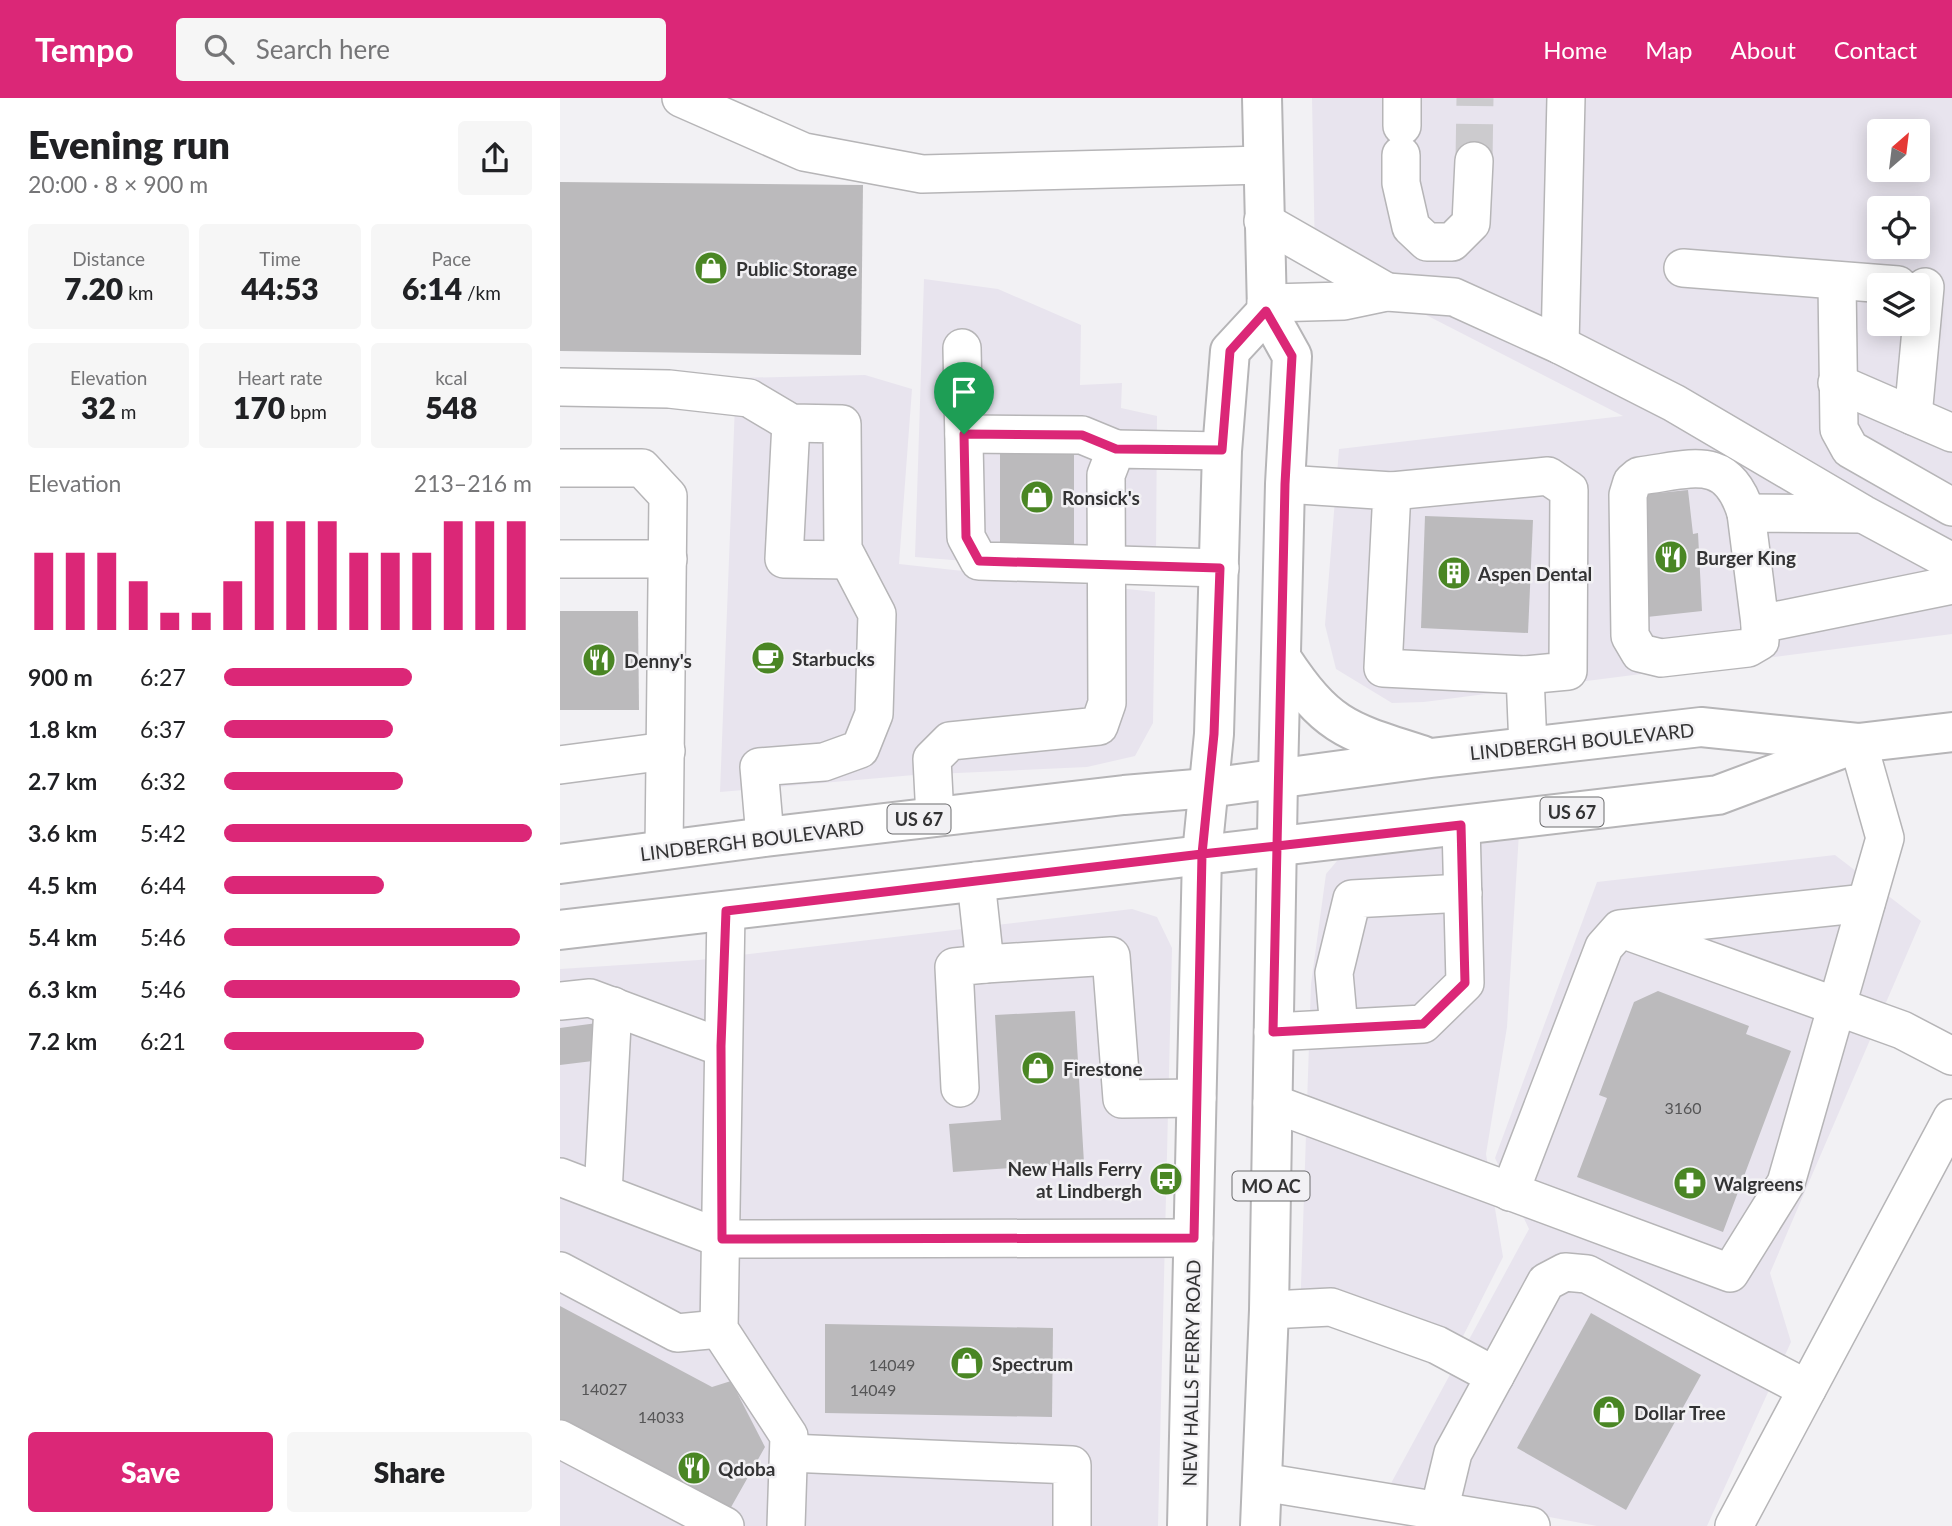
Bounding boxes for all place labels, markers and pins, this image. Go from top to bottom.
shop icon: Public Storage [692,249,730,287]
place label: Public Storage [736,257,857,280]
pin [934,362,994,434]
shop icon: Ronsick's [1018,478,1056,516]
place label: Ronsick's [1062,486,1140,509]
restaurant icon: Burger King [1652,538,1690,576]
place label: Burger King [1696,546,1796,569]
building icon: Aspen Dental [1435,554,1473,592]
place label: Aspen Dental [1477,562,1592,585]
cafe icon: Starbucks [749,639,787,677]
restaurant icon: Denny's [580,641,618,679]
place label: Starbucks [792,647,875,670]
place label: Denny's [624,649,692,672]
shop icon: Firestone [1019,1049,1057,1087]
place label: Firestone [1063,1057,1143,1080]
place label: New Halls Ferry at Lindbergh [1007,1157,1143,1202]
bus stop icon: New Halls Ferry at Lindbergh [1147,1160,1185,1198]
pharmacy icon: Walgreens [1671,1164,1709,1202]
place label: Walgreens [1714,1172,1803,1195]
shop icon: Spectrum [948,1344,986,1382]
place label: Spectrum [992,1352,1073,1375]
shop icon: Dollar Tree [1590,1393,1628,1431]
place label: Dollar Tree [1634,1401,1726,1424]
restaurant icon: Qdoba [675,1449,713,1487]
place label: Qdoba [718,1457,775,1480]

